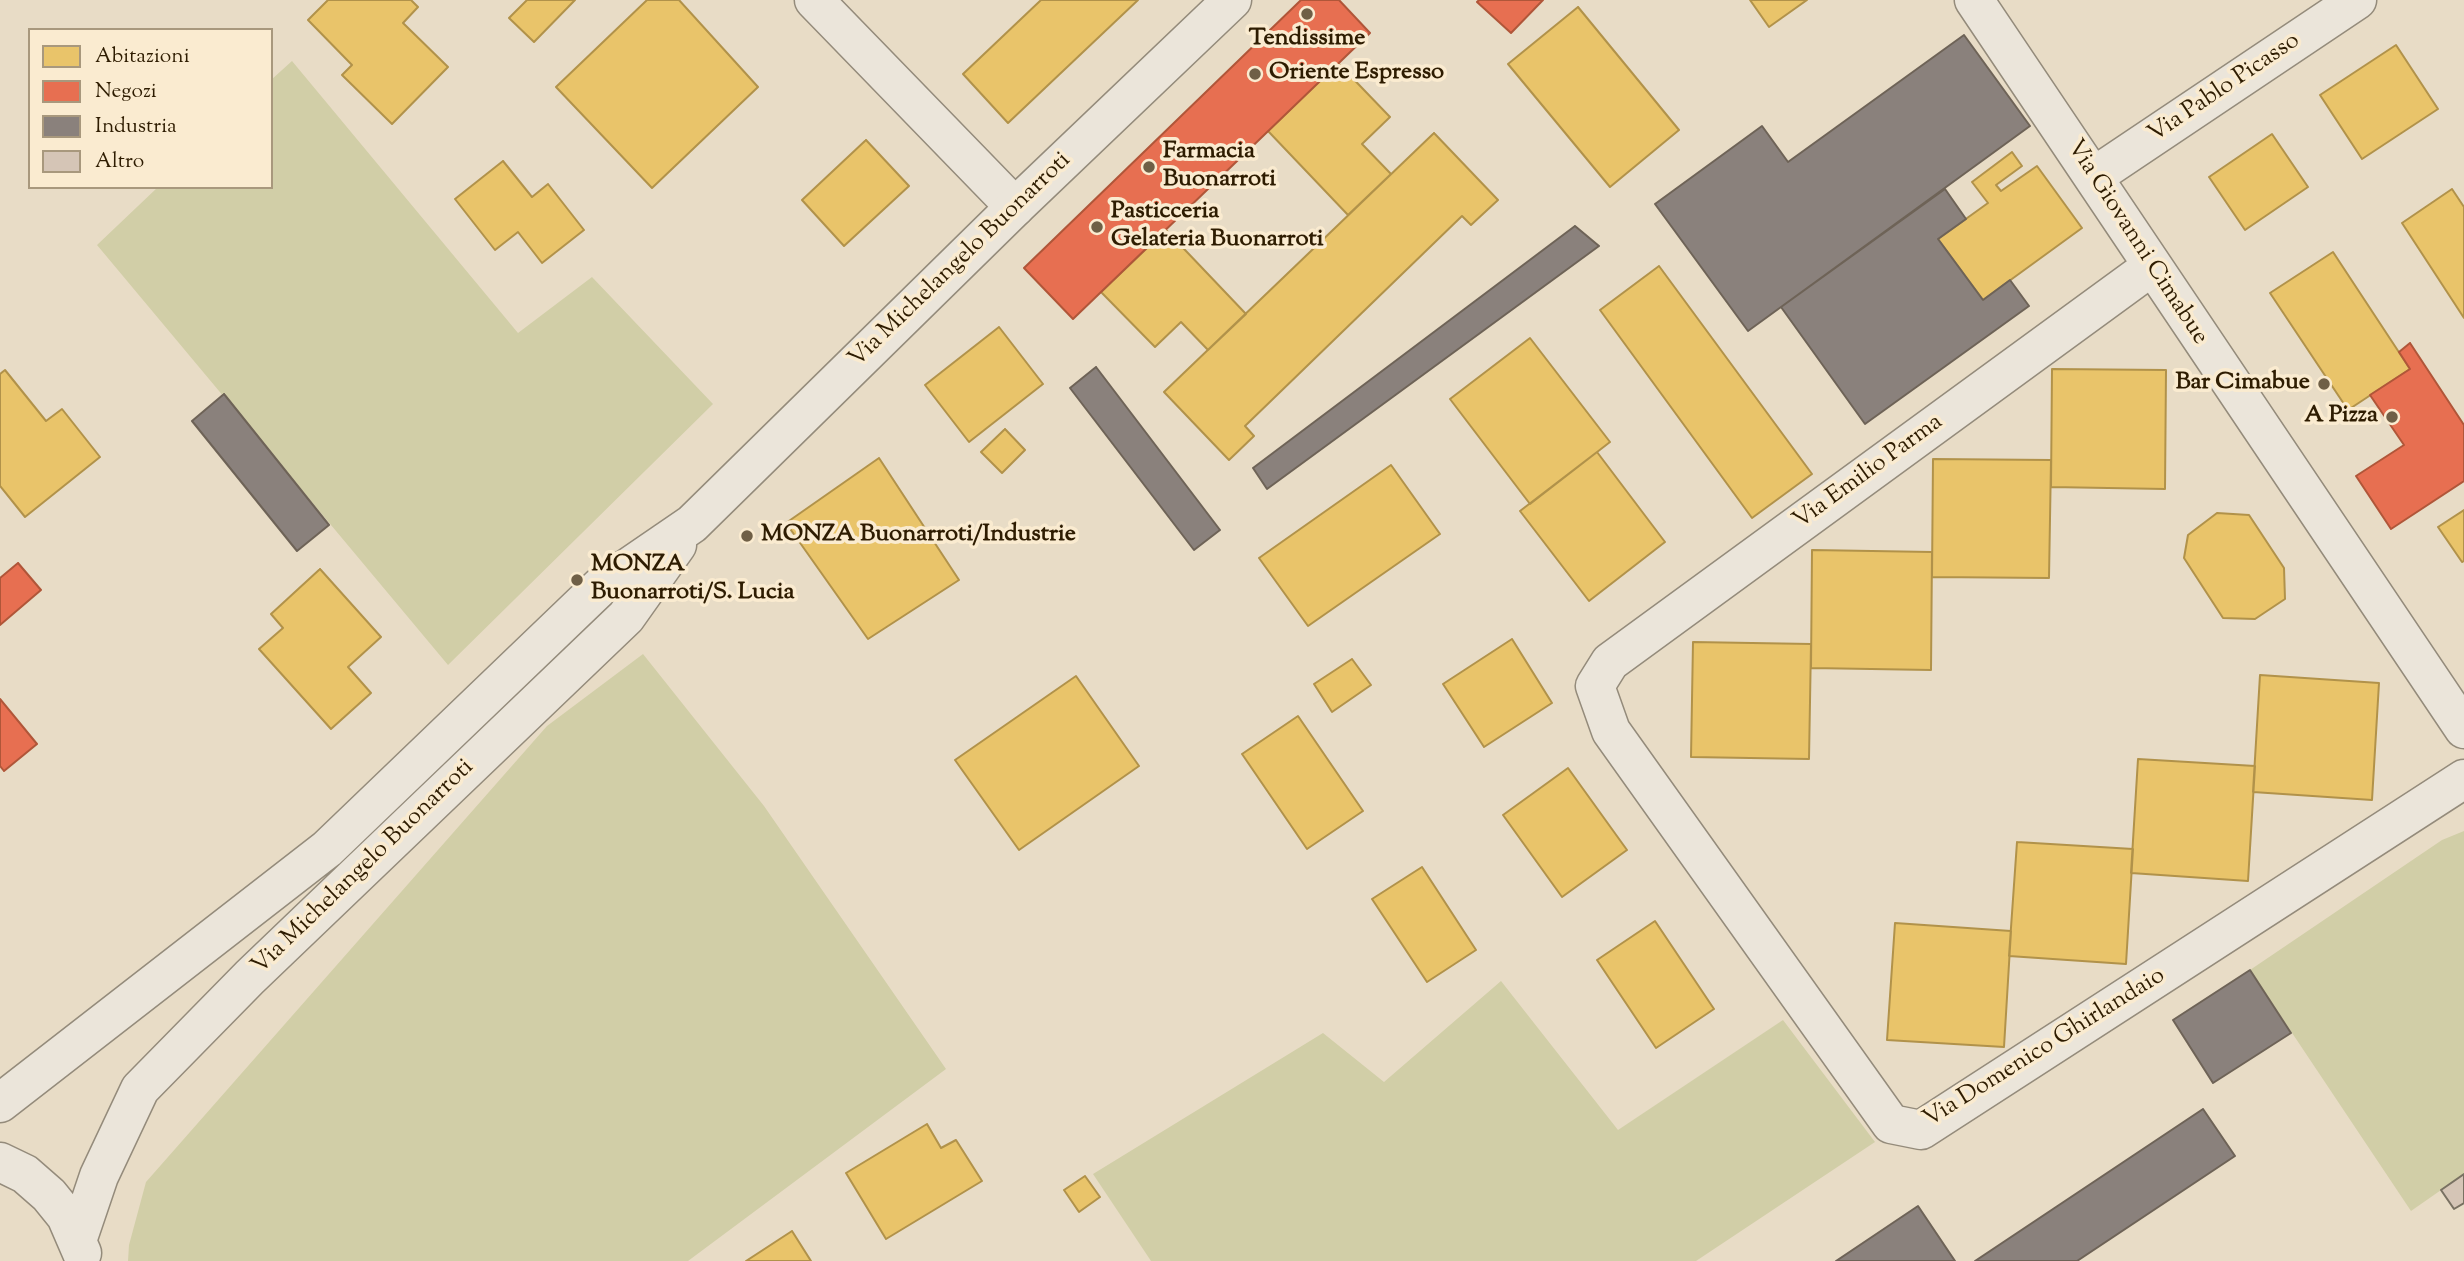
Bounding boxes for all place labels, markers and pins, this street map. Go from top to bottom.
marker: Tendissime [1299,6,1315,22]
place label: Tendissime [1249,26,1365,54]
place label: Oriente Espresso [1269,60,1444,88]
marker: Oriente Espresso [1247,66,1263,82]
place label: Farmacia Buonarroti [1163,139,1276,195]
marker: Farmacia Buonarroti [1141,159,1157,175]
place label: Pasticceria Gelateria Buonarroti [1111,199,1324,255]
marker: Pasticceria Gelateria Buonarroti [1089,219,1105,235]
place label: Bar Cimabue [2175,370,2310,398]
marker: Bar Cimabue [2316,376,2332,392]
place label: A Pizza [2304,403,2378,431]
marker: A Pizza [2384,409,2400,425]
place label: MONZA Buonarroti/Industrie [761,522,1076,550]
marker: MONZA Buonarroti/Industrie [739,528,755,544]
place label: MONZA Buonarroti/S. Lucia [591,552,795,608]
marker: MONZA Buonarroti/S. Lucia [569,572,585,588]

